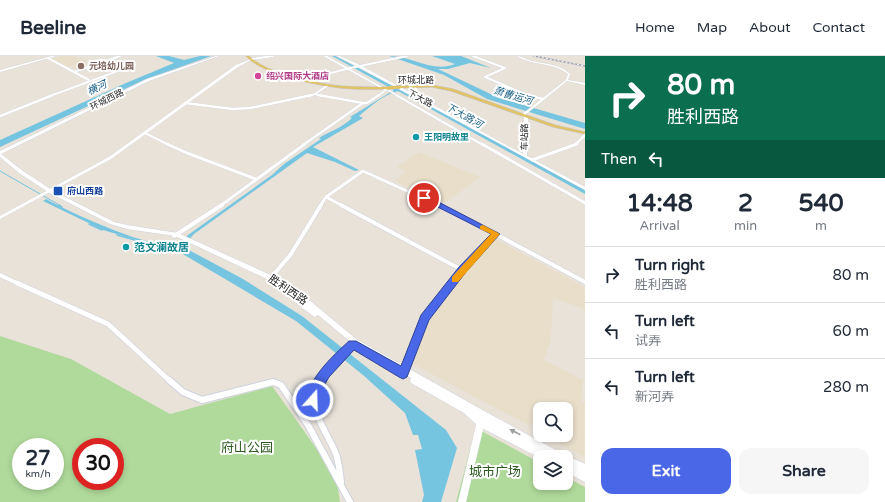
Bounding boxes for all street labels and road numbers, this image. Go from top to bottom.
street label: 环城北路 [398,75,434,86]
street label: 环城西路 [88,87,126,113]
street label: 下大路 [405,88,435,110]
street label: 车站路 [519,123,531,151]
street label: 胜利西路 [266,272,310,308]

